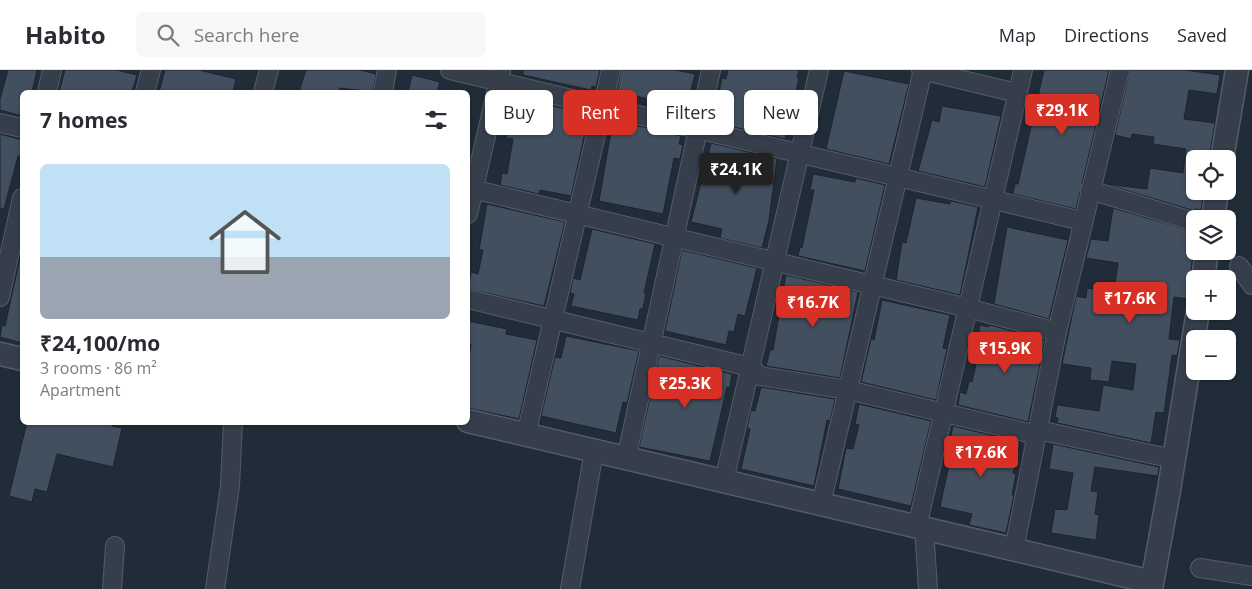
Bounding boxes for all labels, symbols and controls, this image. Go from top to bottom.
search box [136,12,486,57]
text: Habito [25,18,106,51]
icon: search [154,21,182,49]
text: Search here [194,22,300,48]
text: Map [999,23,1036,47]
text: Directions [1064,23,1149,47]
text: Saved [1177,23,1227,47]
chip: Buy [485,90,553,135]
chip: Rent [563,90,637,135]
chip: Filters [647,90,734,135]
chip: New [744,90,818,135]
pin: ₹29.1K [1021,93,1103,136]
text: ₹29.1K [1036,99,1088,121]
text: 7 homes [40,106,128,134]
icon: filters [422,106,450,134]
map controls [1186,150,1236,380]
button: locate [1186,150,1236,200]
pin: ₹24.1K [695,152,777,195]
text: ₹24.1K [710,158,762,180]
icon: home [200,197,290,287]
button: layers [1186,210,1236,260]
button: + [1186,270,1236,320]
pin: ₹17.6K [1089,282,1171,324]
pin: ₹16.7K [772,286,854,328]
text: ₹17.6K [1104,287,1156,309]
text: ₹16.7K [787,291,839,313]
text: ₹24,100/mo [40,329,160,357]
button: − [1186,330,1236,380]
pin: ₹15.9K [964,332,1046,374]
text: ₹15.9K [979,337,1031,359]
text: 3 rooms · 86 m² [40,357,157,379]
pin: ₹25.3K [644,366,726,409]
text: ₹25.3K [659,372,711,394]
text: Apartment [40,379,120,401]
pin: ₹17.6K [940,436,1022,478]
text: ₹17.6K [955,441,1007,463]

